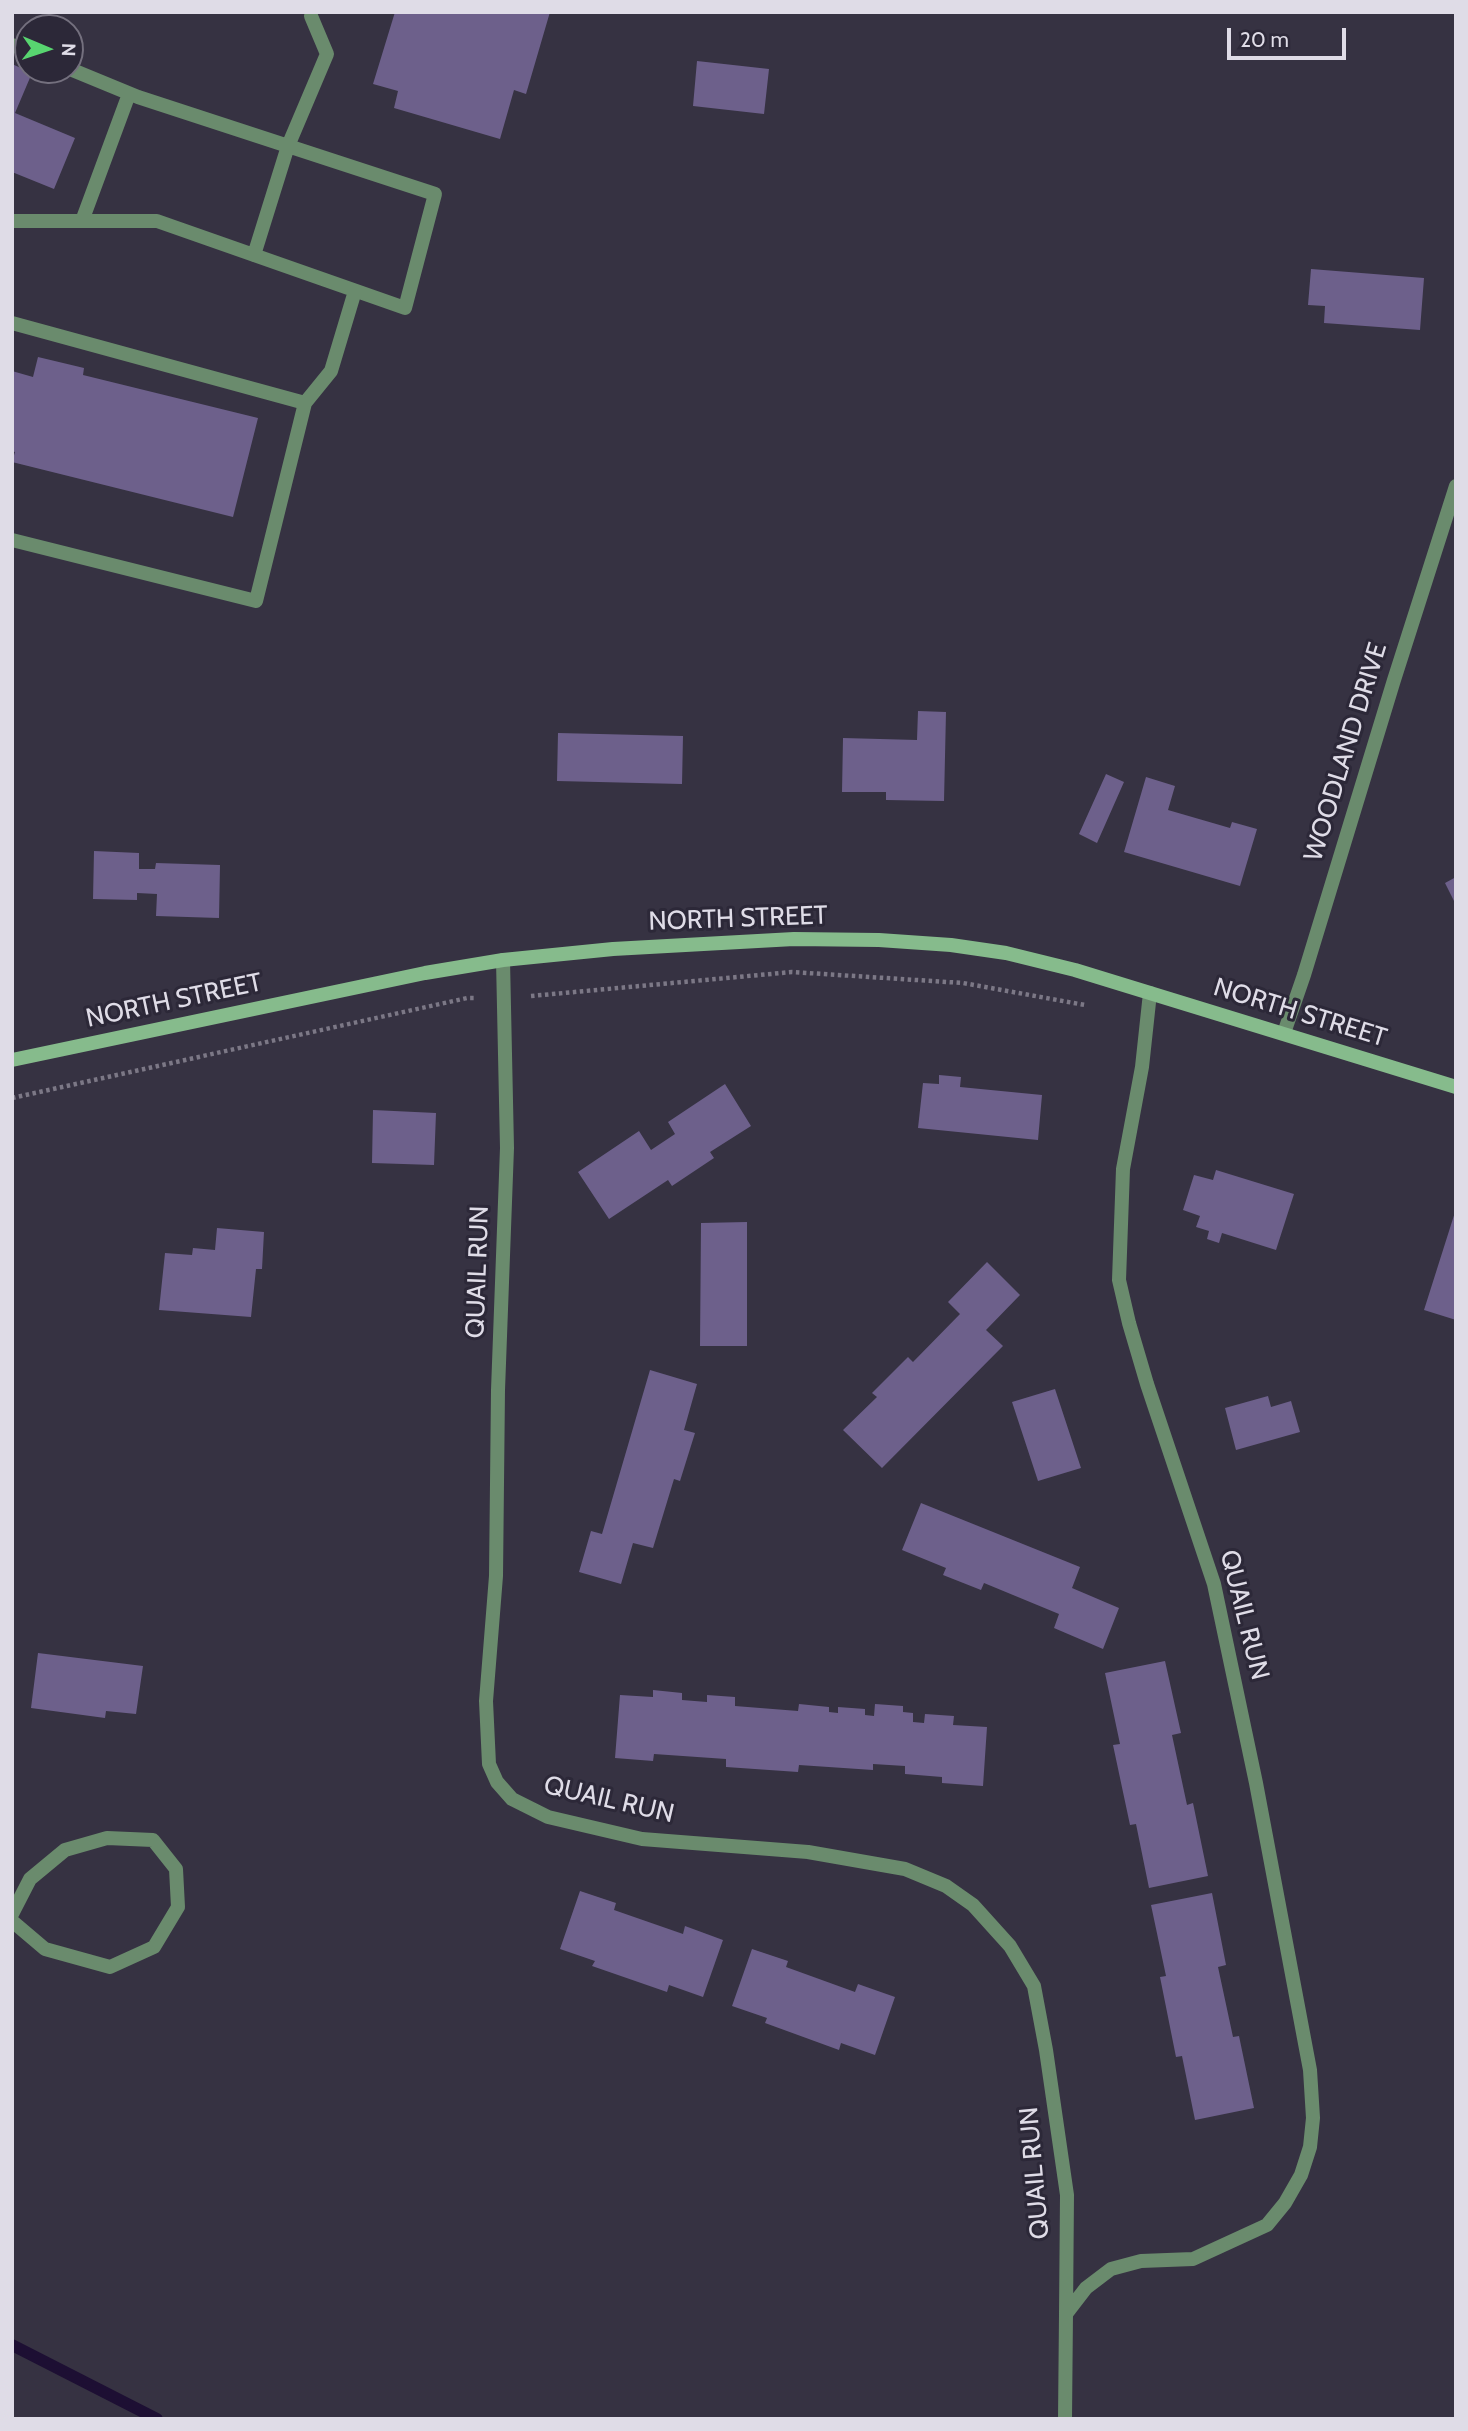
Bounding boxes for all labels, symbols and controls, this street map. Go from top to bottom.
north arrow [14,14,84,84]
scale bar [1230,14,1349,58]
text: 20 m [1240,27,1289,52]
text: N [57,43,80,57]
street label: WOODLAND DRIVE [1298,639,1394,865]
street label: NORTH STREET [648,900,828,938]
street label: NORTH STREET [83,967,265,1035]
street label: NORTH STREET [1210,972,1390,1054]
street label: QUAIL RUN [460,1205,496,1339]
street label: QUAIL RUN [1213,1547,1275,1683]
street label: QUAIL RUN [541,1770,677,1830]
street label: QUAIL RUN [1014,2106,1056,2240]

